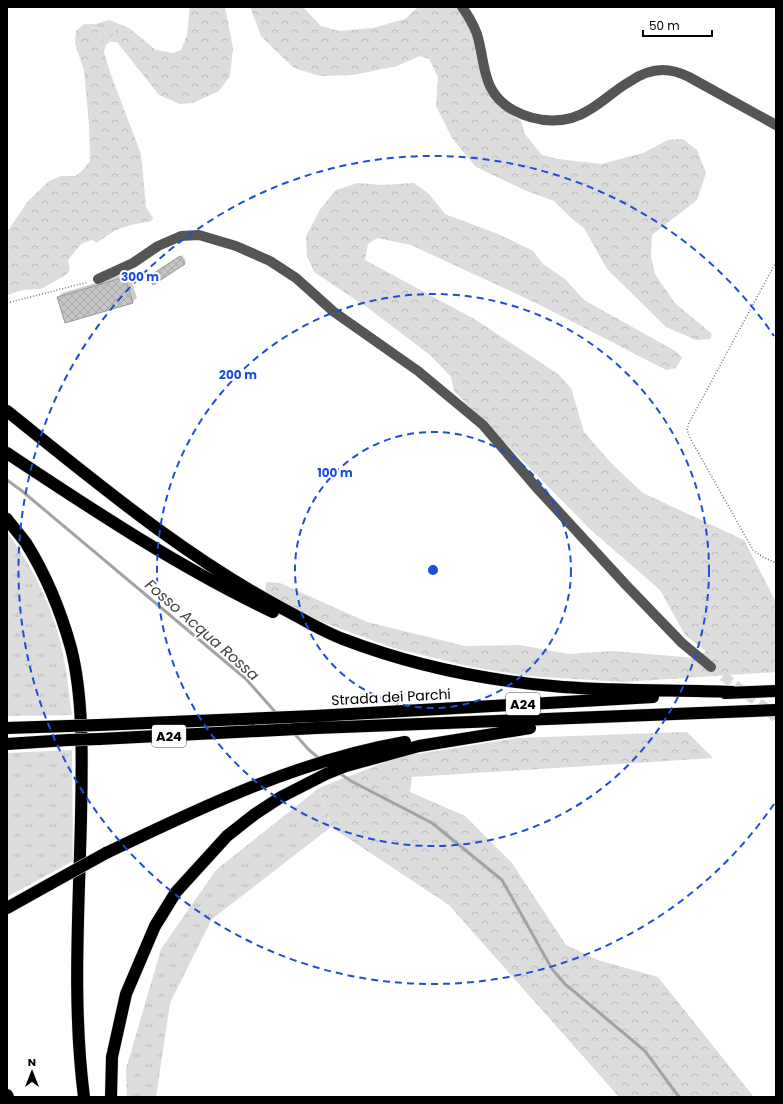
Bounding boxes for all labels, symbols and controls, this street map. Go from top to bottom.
scale bar [643,12,712,38]
text: 50 m [649,17,680,34]
text: 300 m [121,268,159,285]
text: 200 m [219,366,257,383]
text: 100 m [317,464,353,481]
centre of rings [426,563,440,577]
water label: Fosso Acqua Rossa [141,574,264,685]
street label: Strada dei Parchi [331,684,451,710]
road number: A24 [506,693,540,715]
road number: A24 [152,725,186,747]
north arrow [12,1052,52,1092]
text: N [28,1054,36,1070]

